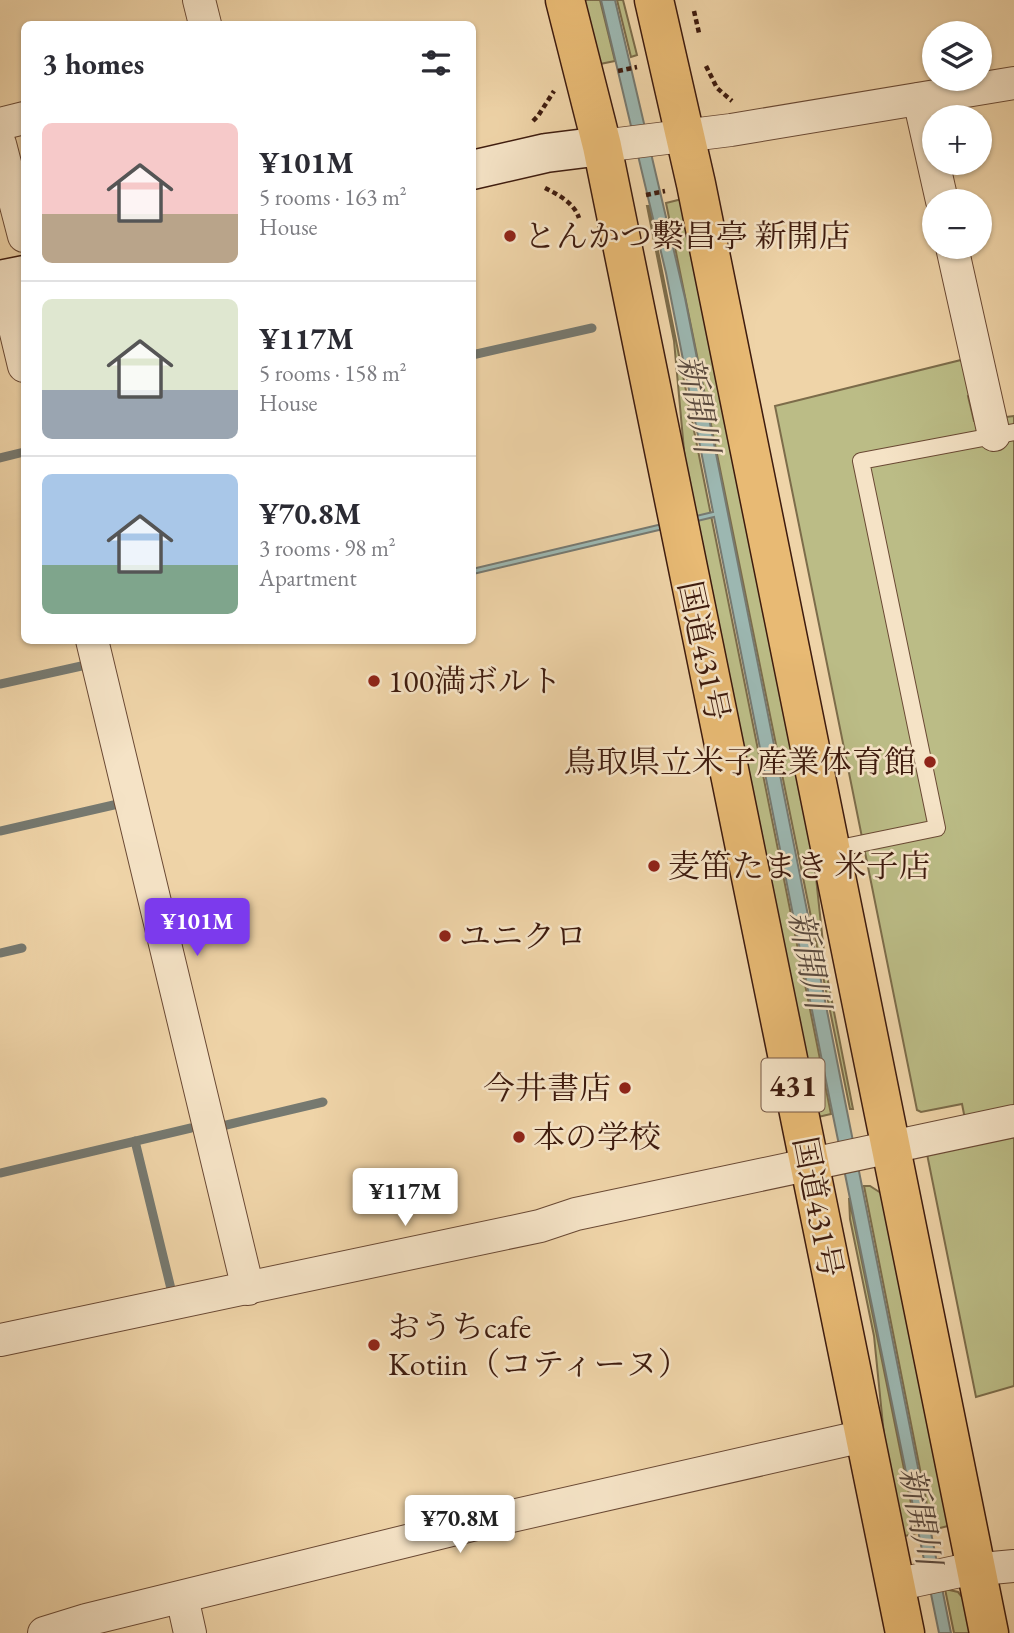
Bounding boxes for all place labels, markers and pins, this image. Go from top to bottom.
place label: とんかつ繫昌亭 新開店 [524,215,850,257]
marker: とんかつ繫昌亭 新開店 [502,228,518,244]
place label: 100満ボルト [388,660,562,702]
marker: 100満ボルト [366,673,382,689]
place label: 鳥取県立米子産業体育館 [564,741,916,783]
marker: 鳥取県立米子産業体育館 [922,754,938,770]
place label: 麦笛たまき 米子店 [668,845,930,887]
marker: 麦笛たまき 米子店 [646,858,662,874]
pin: ¥101M [148,898,246,958]
place label: ユニクロ [459,915,587,957]
marker: ユニクロ [437,928,453,944]
place label: 今井書店 [483,1067,611,1109]
marker: 今井書店 [617,1080,633,1096]
place label: 本の学校 [533,1116,661,1158]
marker: 本の学校 [511,1129,527,1145]
pin: ¥117M [356,1168,454,1228]
place label: おうちcafe Kotiin（コティーヌ） [388,1306,690,1385]
marker: おうちcafe Kotiin（コティーヌ） [366,1337,382,1353]
pin: ¥70.8M [403,1496,517,1555]

